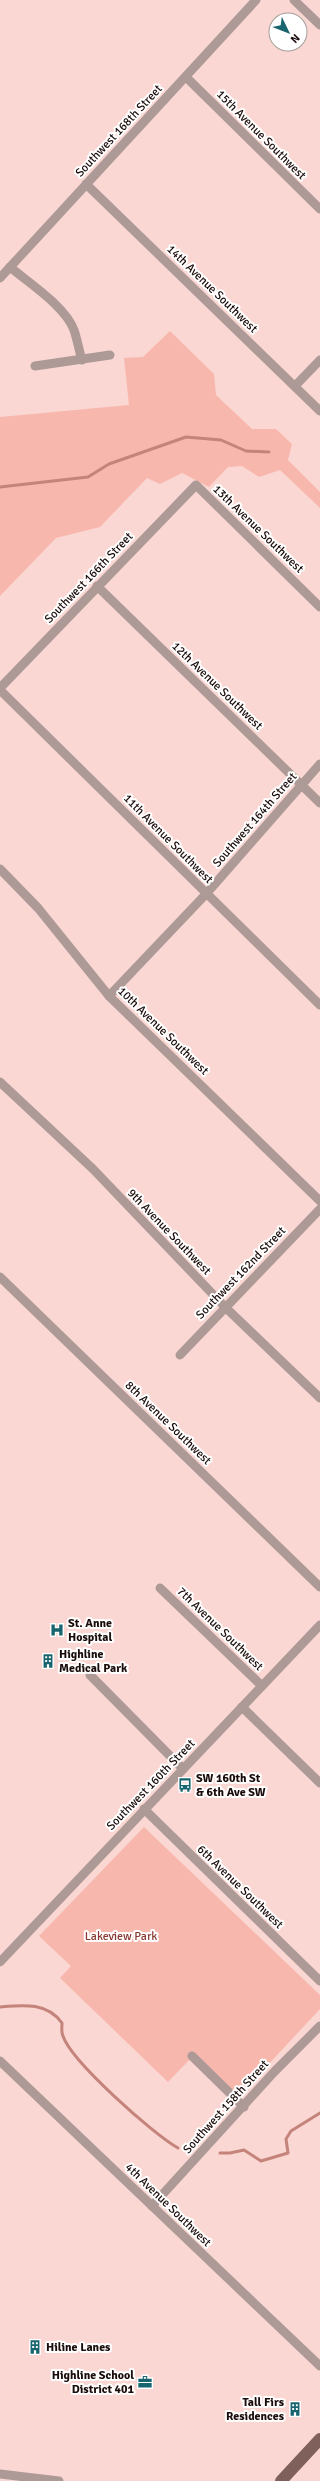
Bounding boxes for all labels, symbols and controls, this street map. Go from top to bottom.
north arrow [268,12,308,52]
text: N [288,31,302,46]
street label: Southwest 168th Street [72,82,166,180]
street label: 15th Avenue Southwest [213,87,309,183]
street label: 14th Avenue Southwest [163,242,261,336]
street label: 13th Avenue Southwest [209,482,307,576]
street label: Southwest 166th Street [42,529,136,627]
street label: 12th Avenue Southwest [168,639,266,733]
street label: Southwest 164th Street [210,770,300,870]
street label: 11th Avenue Southwest [120,791,216,887]
street label: 10th Avenue Southwest [114,984,212,1078]
street label: 9th Avenue Southwest [124,1186,214,1278]
street label: Southwest 162nd Street [193,1224,289,1322]
street label: 8th Avenue Southwest [122,1378,214,1468]
street label: 7th Avenue Southwest [174,1584,266,1674]
place label: St. Anne Hospital [68,1616,112,1645]
hospital icon: St. Anne Hospital [49,1622,65,1638]
place label: Highline Medical Park [59,1647,128,1676]
building icon: Highline Medical Park [40,1653,56,1669]
street label: Southwest 160th Street [104,1736,198,1834]
place label: SW 160th St & 6th Ave SW [196,1771,266,1800]
bus stop icon: SW 160th St & 6th Ave SW [177,1777,193,1793]
street label: 6th Avenue Southwest [194,1842,286,1932]
park label: Lakeview Park [85,1929,157,1944]
street label: Southwest 158th Street [180,2057,272,2157]
street label: 4th Avenue Southwest [122,2160,214,2250]
building icon: Hiline Lanes [27,2339,43,2355]
place label: Hiline Lanes [46,2340,111,2355]
place label: Highline School District 401 [52,2368,135,2397]
office icon: Highline School District 401 [137,2374,153,2390]
place label: Tall Firs Residences [226,2395,285,2424]
building icon: Tall Firs Residences [287,2401,303,2417]

